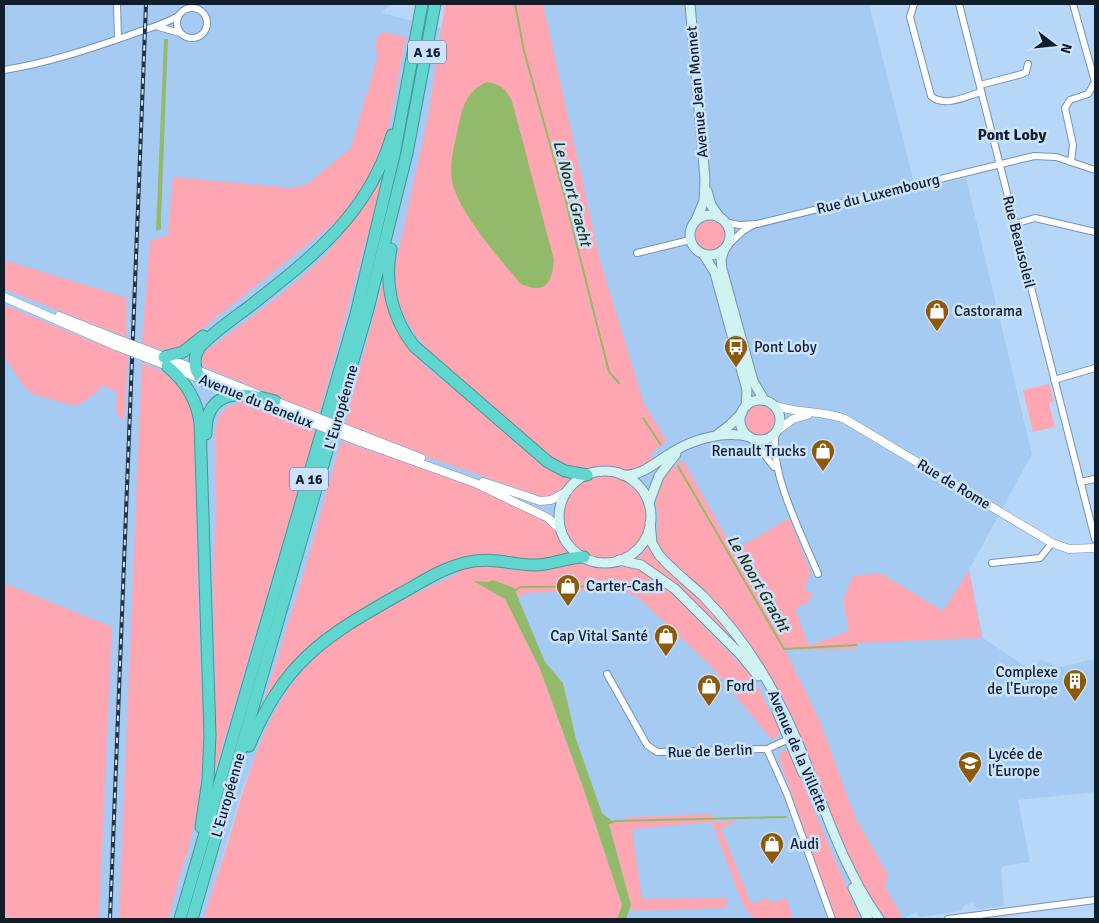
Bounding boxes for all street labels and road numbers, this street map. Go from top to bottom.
street label: Avenue Jean Monnet [682,25,712,159]
road number: A 16 [408,41,446,64]
street label: Rue du Luxembourg [815,170,941,218]
street label: Rue Beausoleil [999,194,1039,290]
street label: L'Européenne [320,363,362,451]
street label: Avenue du Benelux [196,370,316,432]
street label: Rue de Rome [914,455,994,513]
road number: A 16 [290,468,328,490]
street label: Avenue de la Villette [764,687,832,815]
street label: Rue de Berlin [667,741,753,761]
street label: L'Européenne [207,751,249,839]

